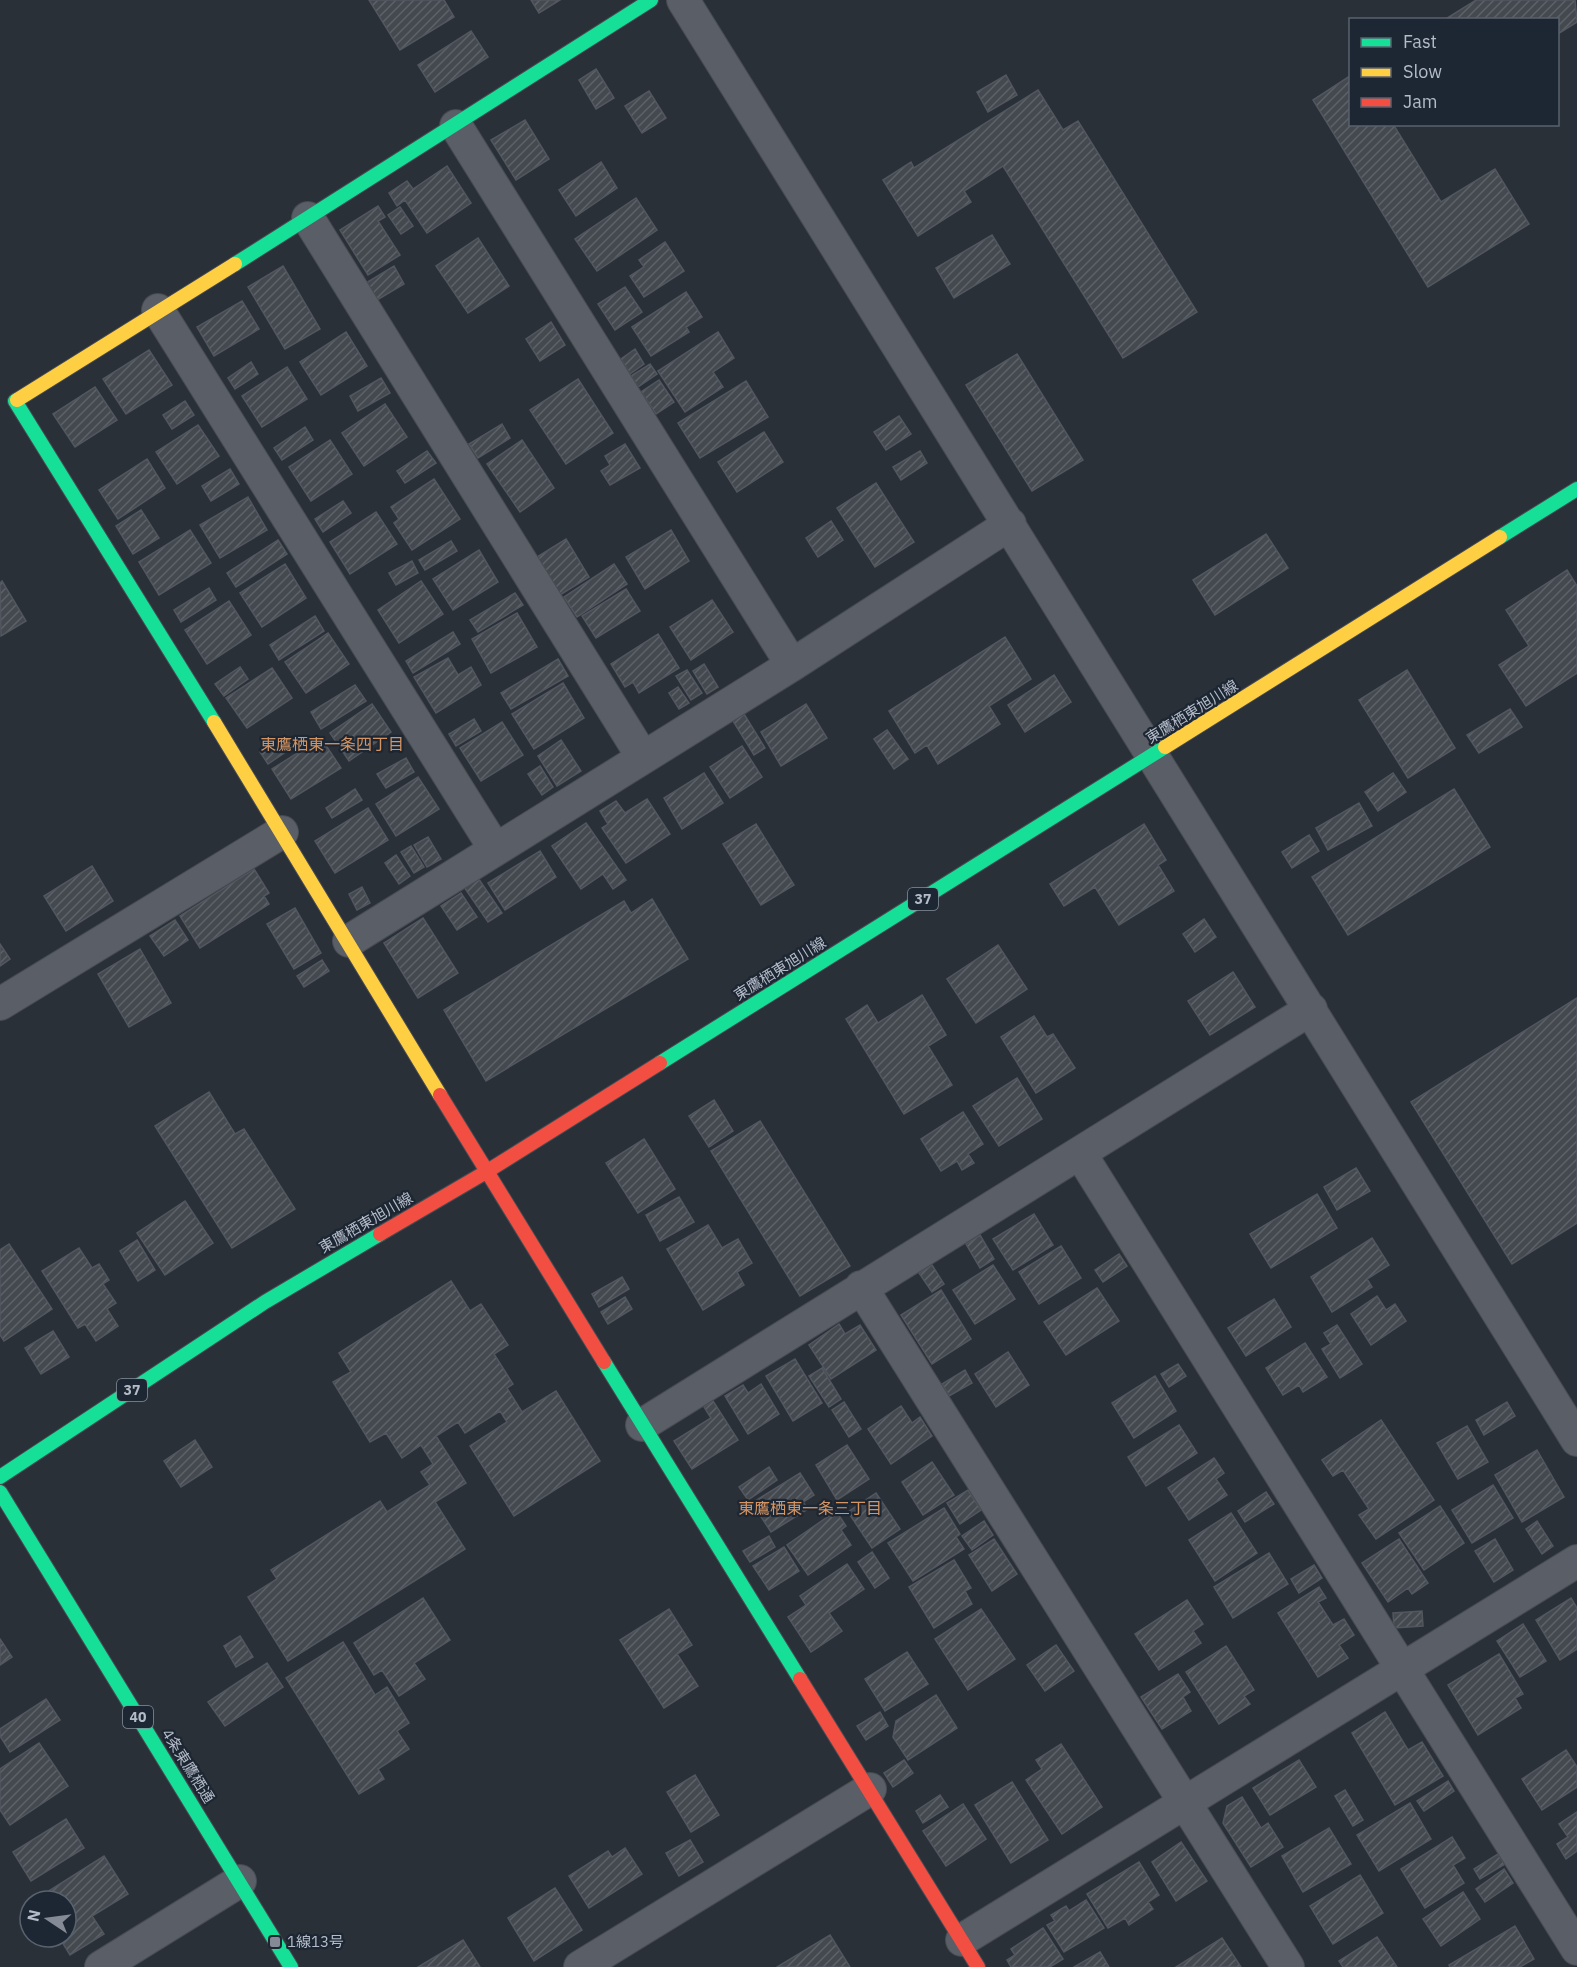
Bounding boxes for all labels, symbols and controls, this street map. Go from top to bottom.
legend [1349,18,1559,126]
text: Fast [1403,30,1437,53]
text: Slow [1403,60,1442,83]
text: Jam [1403,90,1438,113]
street label: 東鷹栖東旭川線 [1142,676,1241,747]
district label: 東鷹栖東一条四丁目 [260,734,404,754]
road number: 37 [908,888,938,910]
street label: 東鷹栖東旭川線 [730,933,829,1004]
street label: 東鷹栖東旭川線 [316,1188,416,1257]
road number: 37 [117,1379,147,1401]
district label: 東鷹栖東一条三丁目 [738,1498,882,1518]
road number: 40 [123,1706,153,1728]
street label: 4条東鷹栖通 [158,1725,219,1806]
north arrow [18,1889,78,1949]
text: N [22,1908,44,1924]
place label: 1線13号 [287,1932,344,1951]
marker: 1線13号 [268,1935,282,1949]

